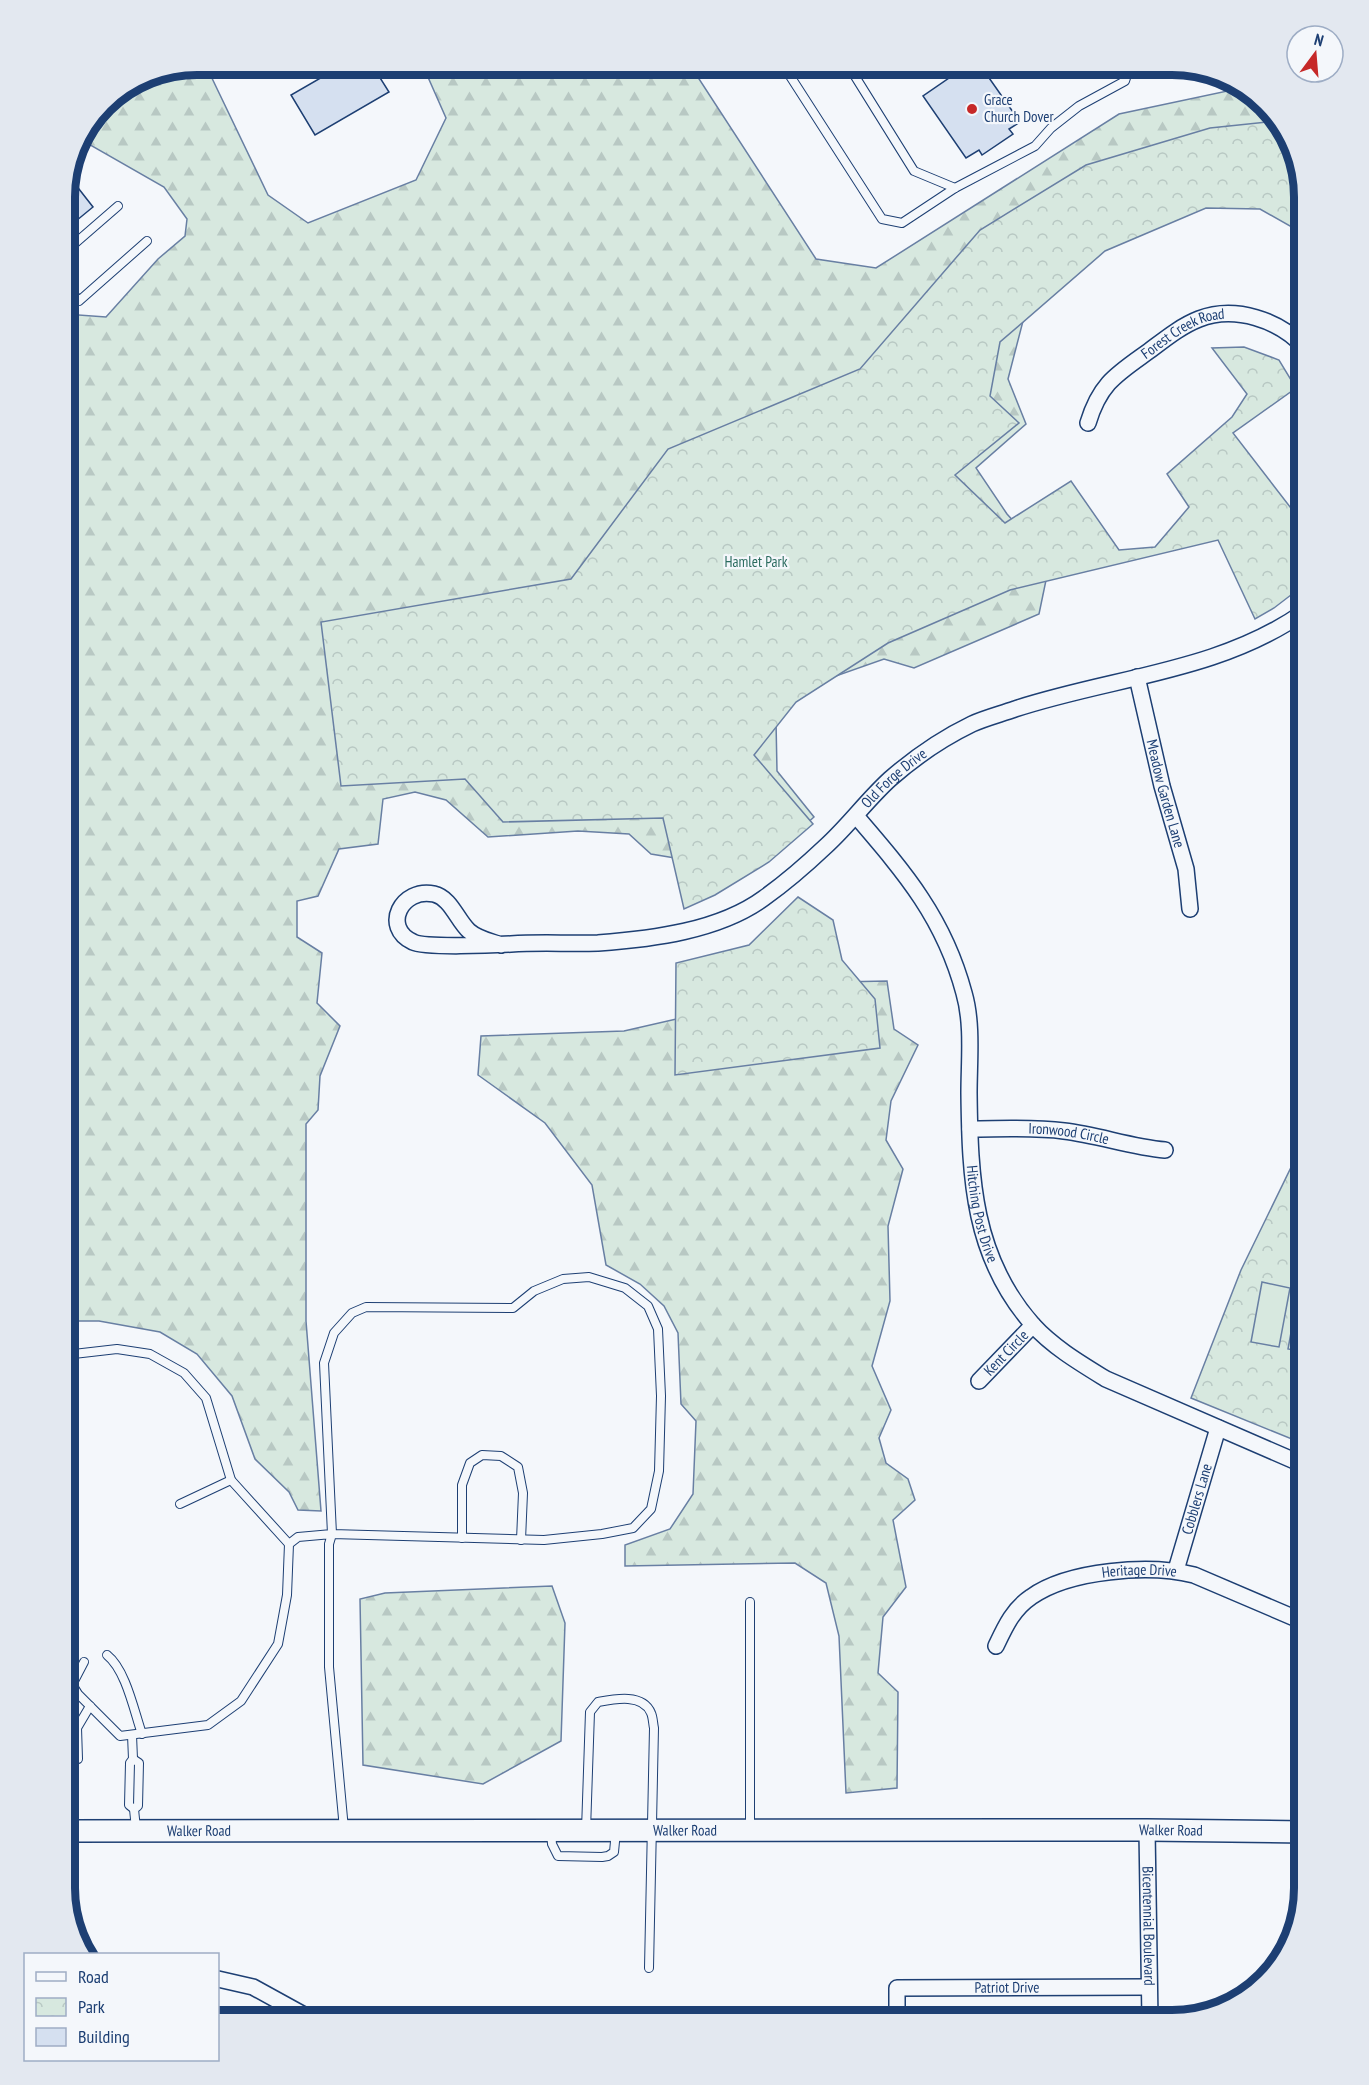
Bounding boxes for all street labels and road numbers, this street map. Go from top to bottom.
street label: Forest Creek Road [1137,304,1225,363]
street label: Meadow Garden Lane [1143,738,1189,850]
street label: Old Forge Drive [857,744,930,812]
street label: Ironwood Circle [1028,1119,1111,1148]
street label: Hitching Post Drive [963,1165,1002,1265]
street label: Kent Circle [979,1326,1032,1379]
street label: Cobblers Lane [1177,1461,1216,1537]
street label: Heritage Drive [1101,1560,1178,1582]
street label: Walker Road [653,1820,717,1839]
street label: Walker Road [1139,1820,1203,1840]
street label: Walker Road [167,1821,231,1840]
street label: Bicentennial Boulevard [1139,1866,1159,1986]
street label: Patriot Drive [974,1977,1040,1997]

